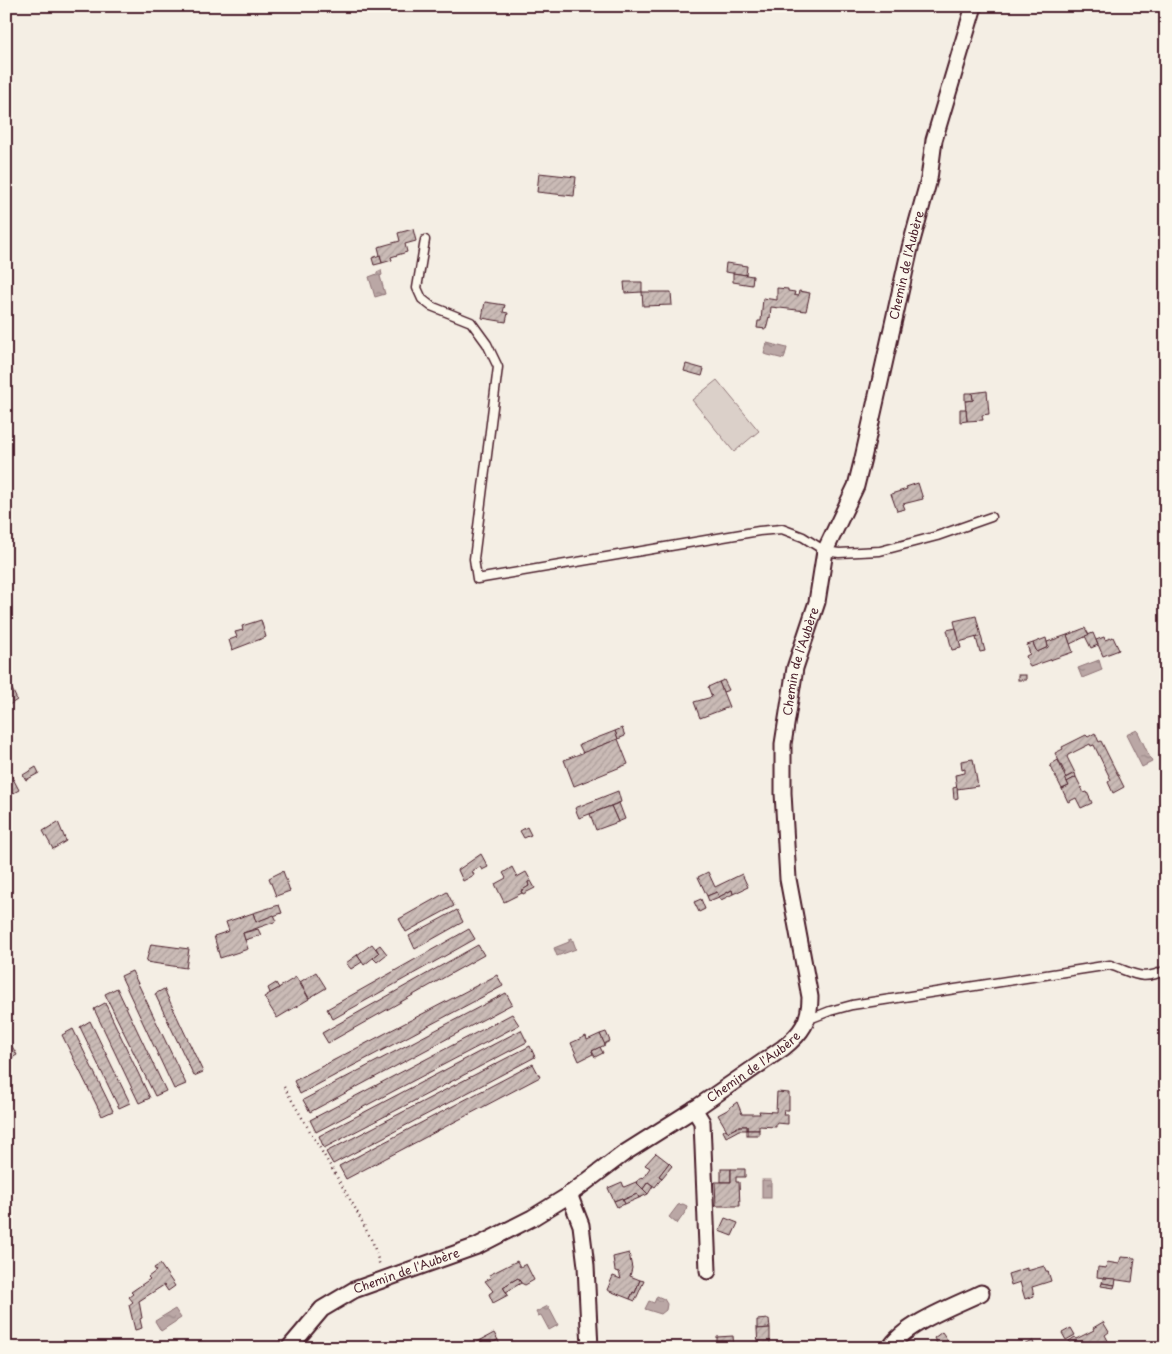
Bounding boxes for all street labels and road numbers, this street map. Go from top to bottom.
street label: Chemin de l'Aubère [884,208,928,321]
street label: Chemin de l'Aubère [778,604,823,717]
street label: Chemin de l'Aubère [703,1027,804,1106]
street label: Chemin de l'Aubère [351,1243,462,1298]

